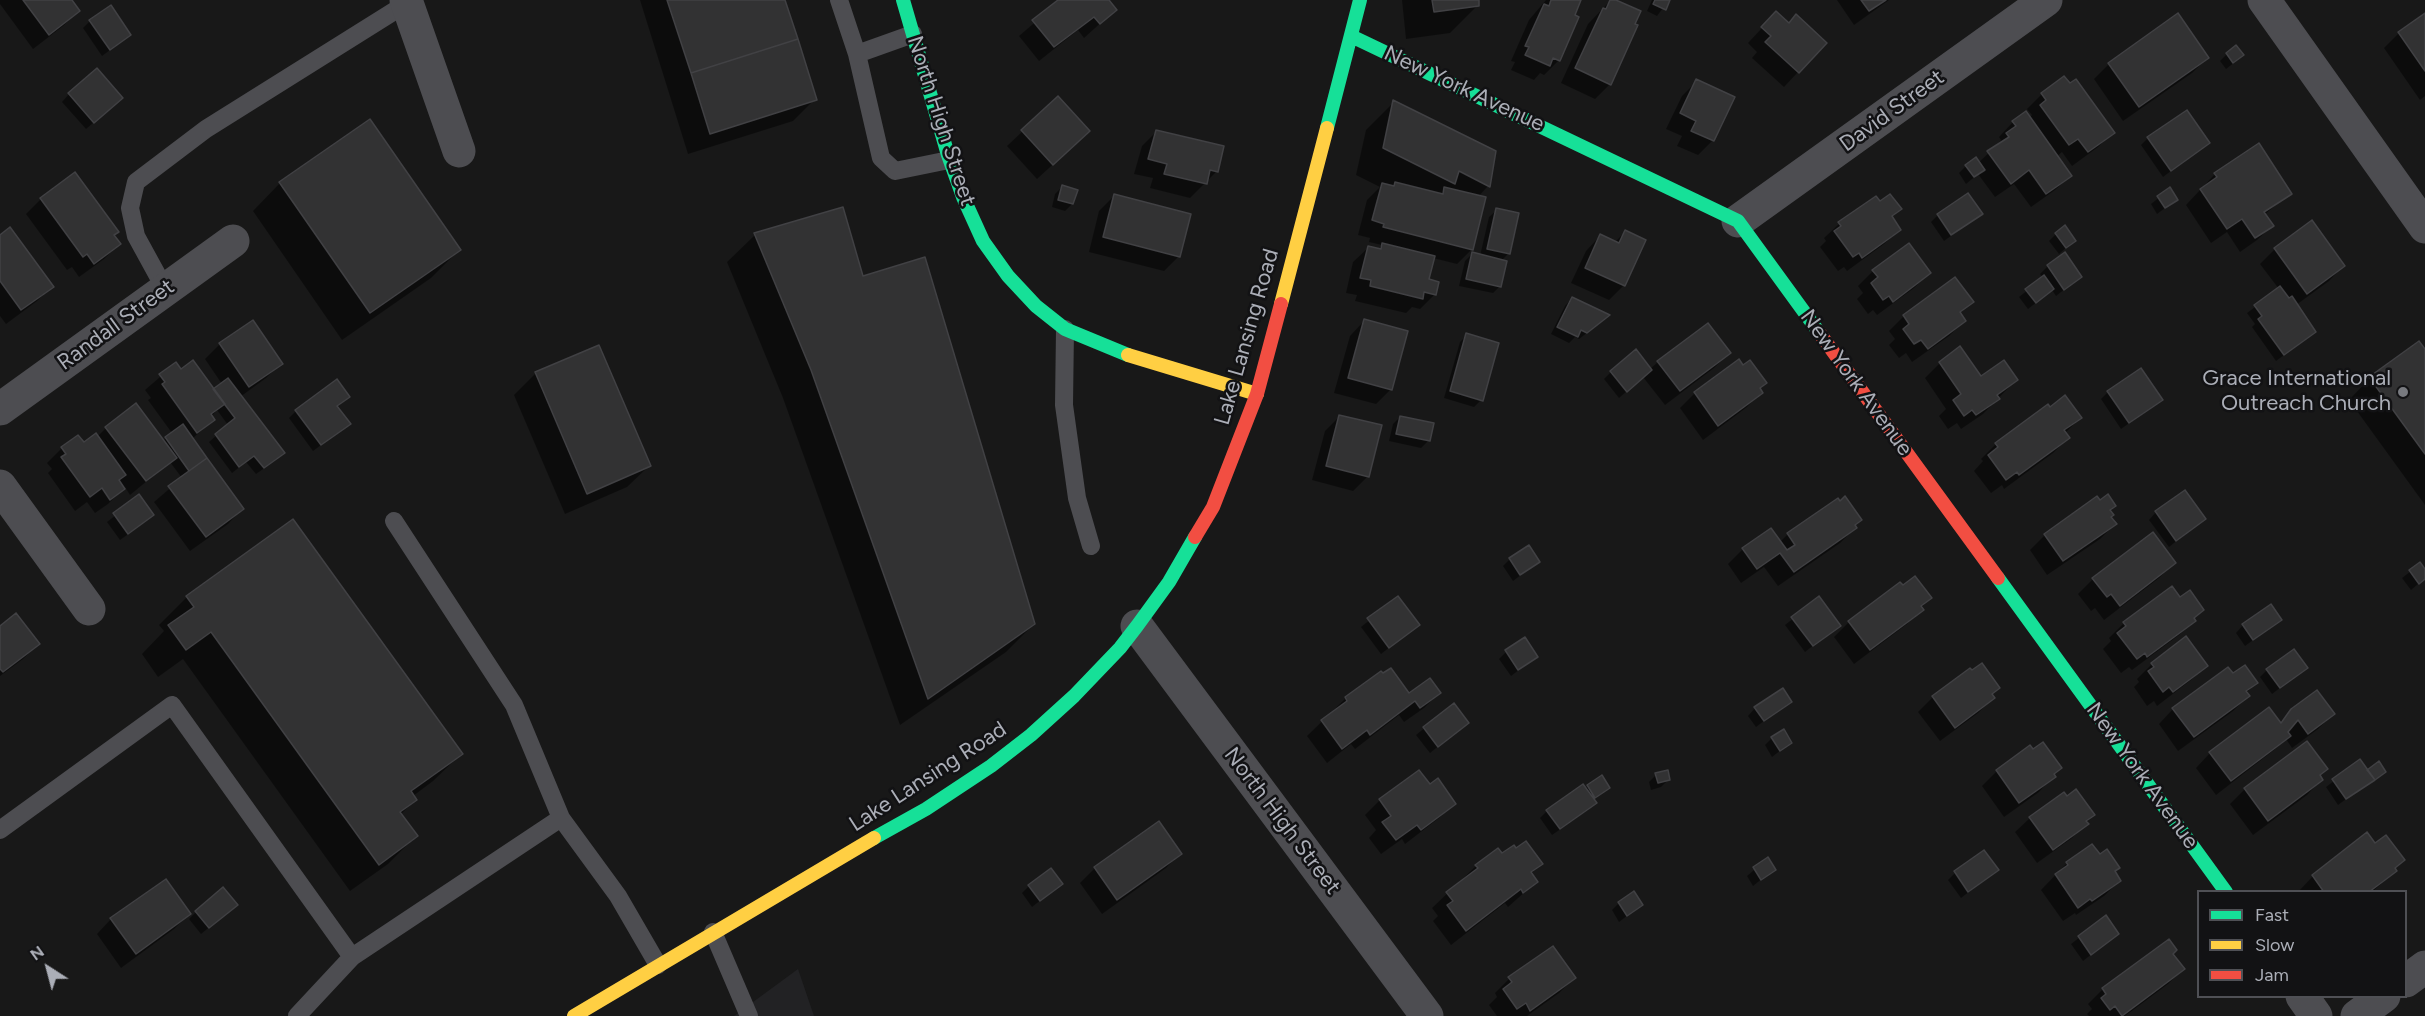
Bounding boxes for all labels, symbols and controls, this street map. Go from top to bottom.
street label: North High Street [901,33,981,209]
street label: New York Avenue [1380,40,1548,138]
street label: David Street [1835,64,1949,158]
street label: Lake Lansing Road [1209,246,1285,428]
street label: Randall Street [52,274,180,376]
street label: New York Avenue [1794,305,1918,461]
place label: Grace International Outreach Church [2202,366,2391,418]
marker: Grace International Outreach Church [2396,385,2410,399]
street label: New York Avenue [2080,698,2204,854]
street label: Lake Lansing Road [844,716,1012,838]
street label: North High Street [1218,742,1346,900]
legend [2197,890,2407,998]
text: Fast [2255,904,2289,926]
text: Slow [2255,934,2294,956]
north arrow [18,938,78,998]
text: N [27,942,48,964]
text: Jam [2255,964,2289,986]

